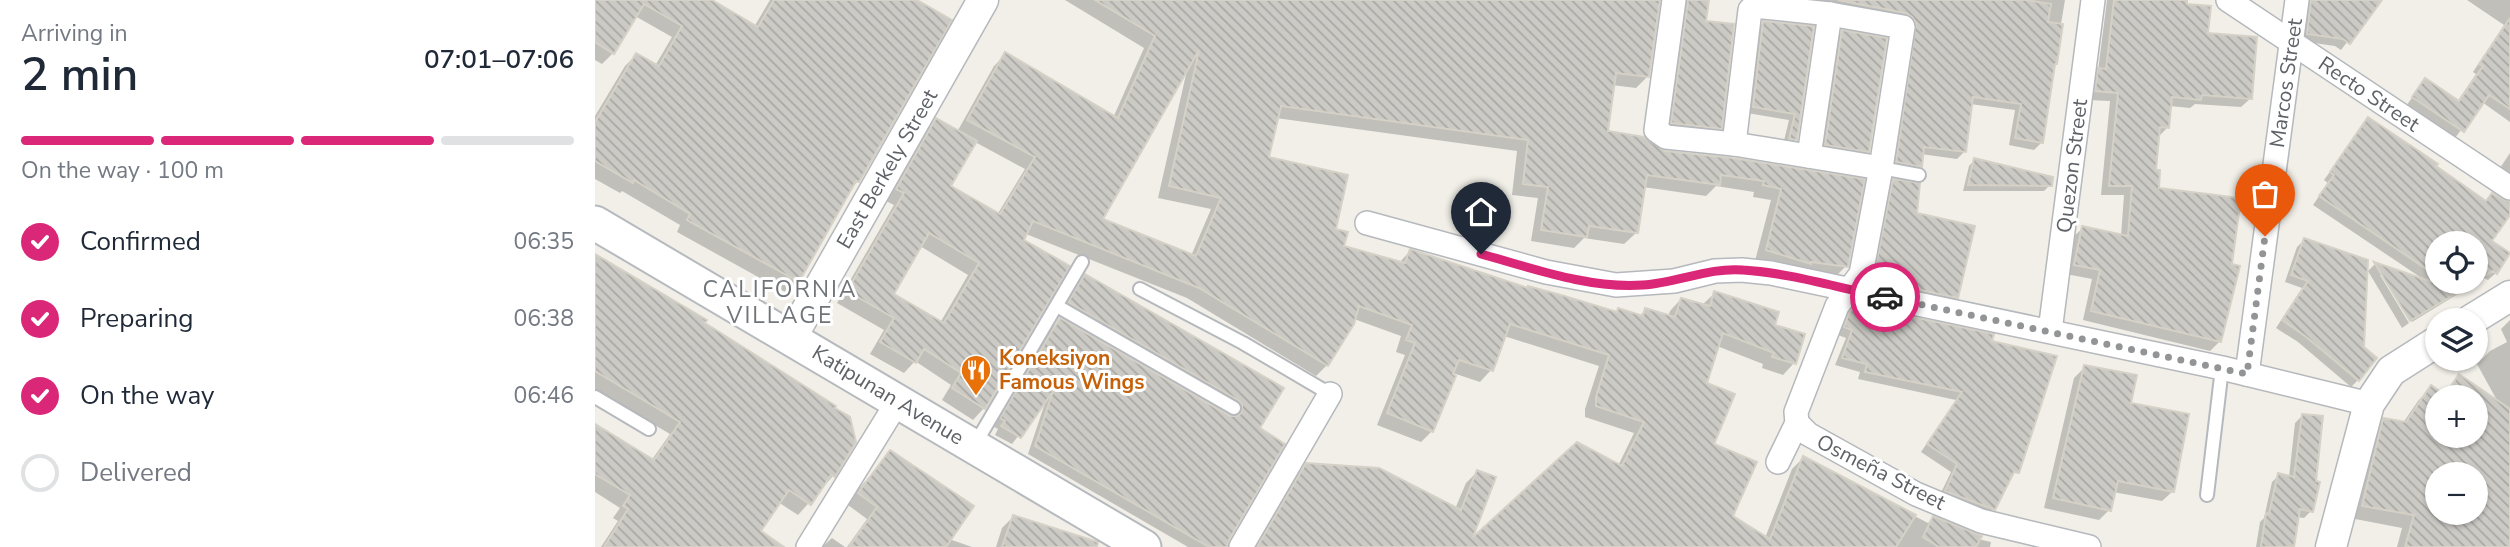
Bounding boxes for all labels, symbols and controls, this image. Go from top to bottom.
street label: Marcos Street [2263,16,2309,150]
text: Arriving in [21,18,128,49]
text: 07:01–07:06 [424,42,574,77]
text: 2 min [21,43,138,106]
street label: Recto Street [2313,50,2426,138]
street label: East Berkely Street [830,84,944,254]
street label: Quezon Street [2050,97,2094,235]
text: On the way · 100 m [21,155,224,186]
pin [2235,164,2295,236]
icon: bag [2246,175,2284,213]
pin [1451,182,1511,254]
icon: home [1462,193,1500,231]
icon: check [21,223,59,261]
text: Confirmed [80,224,201,259]
text: 06:35 [514,226,574,257]
map controls [2425,231,2488,525]
button: locate [2425,231,2488,294]
courier [1850,262,1920,332]
district label: CALIFORNIA VILLAGE [702,274,858,331]
icon: car [1866,278,1904,316]
icon: check [21,300,59,338]
text: Preparing [80,301,193,336]
text: 06:38 [514,303,574,334]
button: layers [2425,308,2488,371]
street label: Katipunan Avenue [807,339,969,451]
place label: Koneksiyon Famous Wings [999,344,1144,396]
restaurant icon: Koneksiyon Famous Wings [959,353,993,397]
icon: check [21,377,59,415]
text: On the way [80,378,214,413]
text: 06:46 [514,380,574,411]
button: + [2425,385,2488,448]
street label: Osmeña Street [1812,427,1951,517]
text: Delivered [80,455,192,490]
button: − [2425,462,2488,525]

